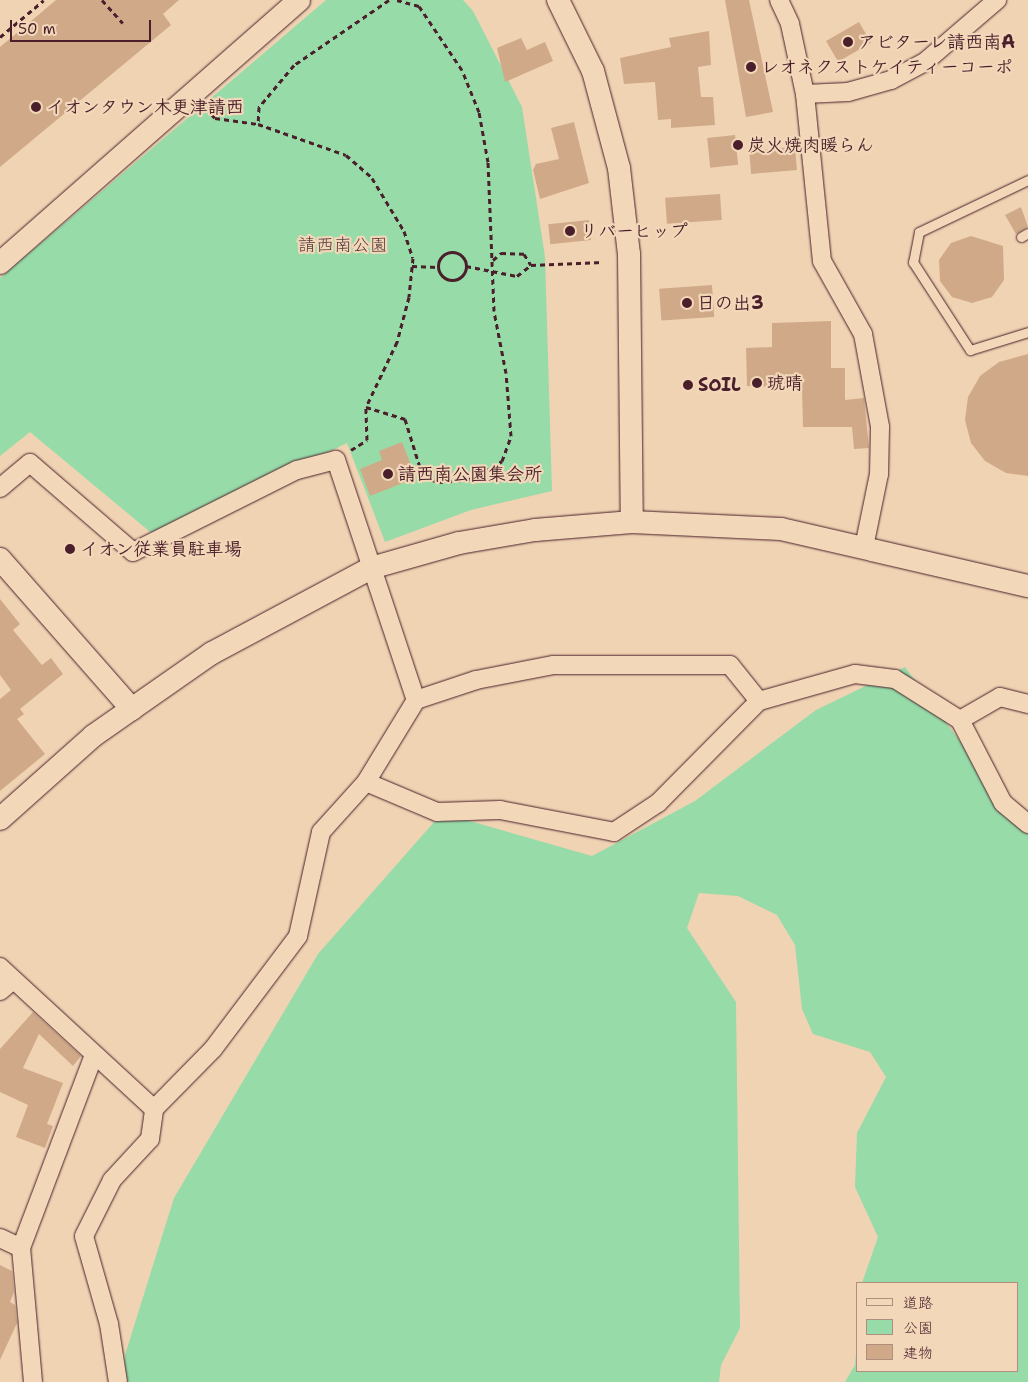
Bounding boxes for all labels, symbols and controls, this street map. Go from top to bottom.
scale bar [12,10,154,42]
text: 50 m [18,19,56,39]
place label: アビターレ請西南A [858,31,1016,53]
marker: アビターレ請西南A [842,36,854,48]
place label: レオネクストケイティーコーポ [761,56,1013,78]
marker: レオネクストケイティーコーポ [745,61,757,73]
place label: イオンタウン木更津請西 [46,96,244,118]
marker: イオンタウン木更津請西 [30,101,42,113]
place label: 炭火焼肉暖らん [748,134,874,156]
marker: 炭火焼肉暖らん [732,139,744,151]
place label: リバーヒップ [580,220,688,242]
marker: リバーヒップ [564,225,576,237]
park label: 請西南公園 [298,234,388,256]
place label: 日の出3 [697,292,764,314]
marker: 日の出3 [681,297,693,309]
place label: 琥晴 [767,372,803,394]
place label: SOIL [698,374,741,396]
marker: 琥晴 [751,377,763,389]
marker: SOIL [682,379,694,391]
place label: 請西南公園集会所 [398,463,542,485]
marker: 請西南公園集会所 [382,468,394,480]
place label: イオン従業員駐車場 [80,538,242,560]
marker: イオン従業員駐車場 [64,543,76,555]
legend [856,1282,1018,1372]
text: 道路 [903,1293,933,1313]
text: 公園 [903,1318,933,1338]
text: 建物 [903,1343,933,1363]

